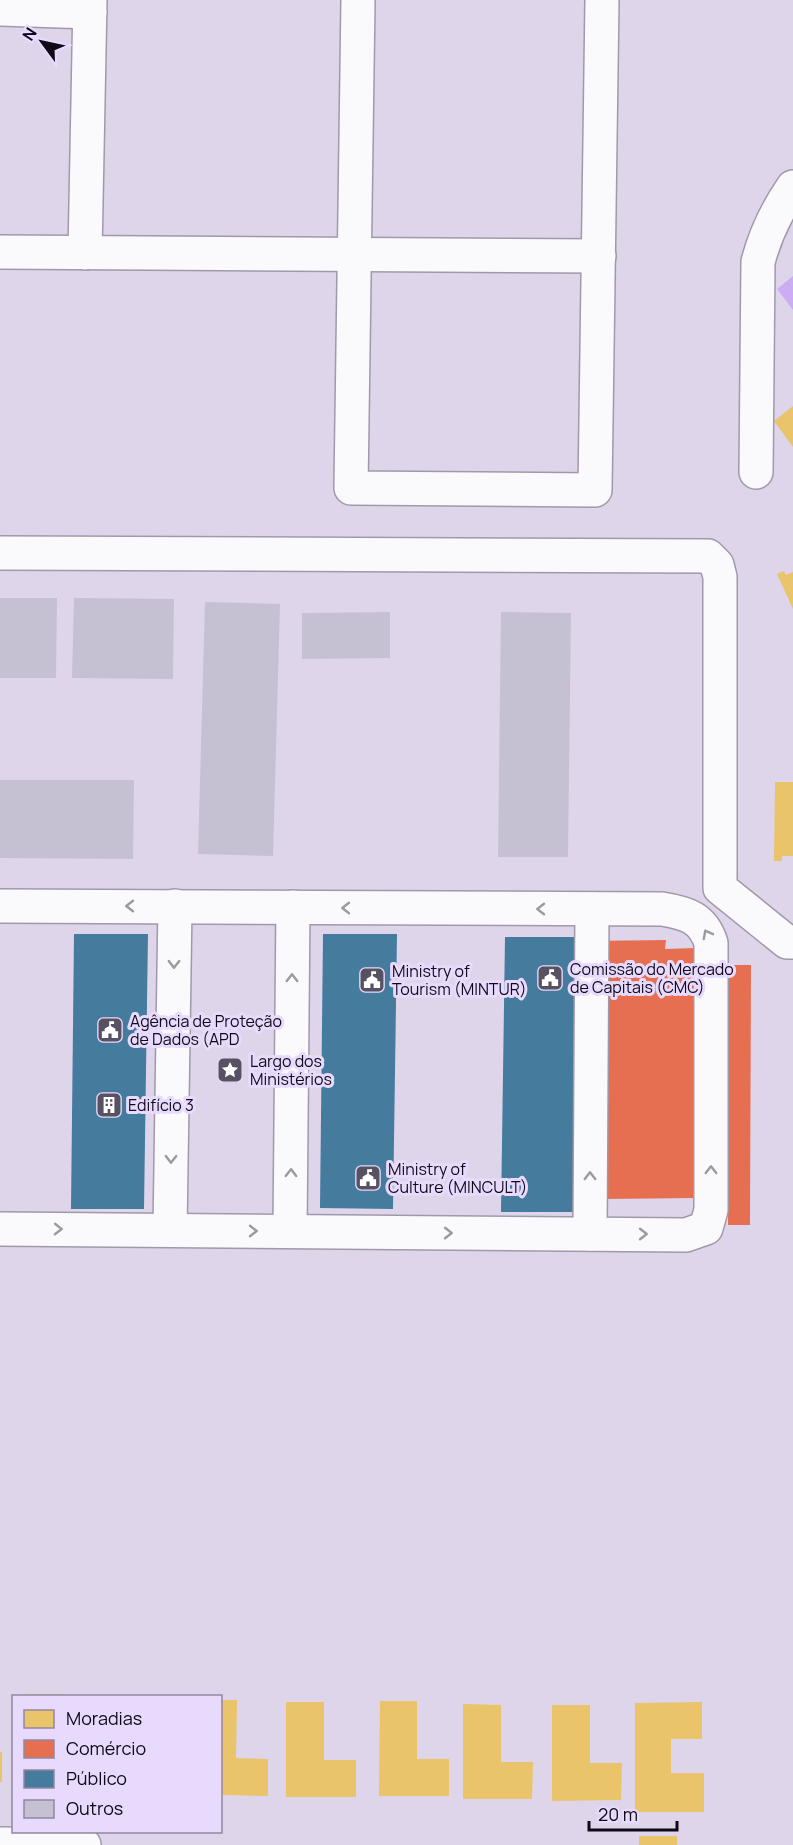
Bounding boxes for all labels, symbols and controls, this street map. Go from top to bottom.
north arrow [12,12,72,72]
text: N [17,23,42,45]
one-way arrow [125,900,134,912]
one-way arrow [341,902,350,914]
one-way arrow [536,903,545,915]
one-way arrow [702,929,714,940]
place label: Comissão do Mercado de Capitais (CMC) [570,958,734,998]
one-way arrow [168,960,181,969]
place label: Ministry of Tourism (MINTUR) [392,960,527,1000]
public building icon: Comissão do Mercado de Capitais (CMC) [535,963,565,993]
public building icon: Ministry of Tourism (MINTUR) [357,965,387,995]
one-way arrow [286,973,298,982]
place label: Agência de Proteção de Dados (APD [130,1010,282,1050]
public building icon: Agência de Proteção de Dados (APD [95,1015,125,1045]
place label: Largo dos Ministérios [250,1050,332,1090]
place icon: Largo dos Ministérios [215,1055,245,1085]
building icon: Edifício 3 [94,1090,124,1120]
place label: Edifício 3 [128,1094,194,1116]
one-way arrow [165,1155,177,1164]
place label: Ministry of Culture (MINCULT) [388,1158,527,1198]
public building icon: Ministry of Culture (MINCULT) [353,1163,383,1193]
one-way arrow [705,1165,717,1174]
one-way arrow [284,1168,297,1177]
one-way arrow [584,1171,596,1180]
one-way arrow [54,1223,63,1235]
one-way arrow [249,1225,258,1237]
one-way arrow [444,1227,453,1239]
one-way arrow [639,1228,648,1241]
legend [12,1695,222,1833]
text: Moradias [66,1706,142,1730]
text: Comércio [66,1736,146,1760]
text: Público [66,1766,127,1790]
scale bar [589,1794,678,1832]
text: Outros [66,1796,123,1820]
text: 20 m [598,1802,638,1826]

